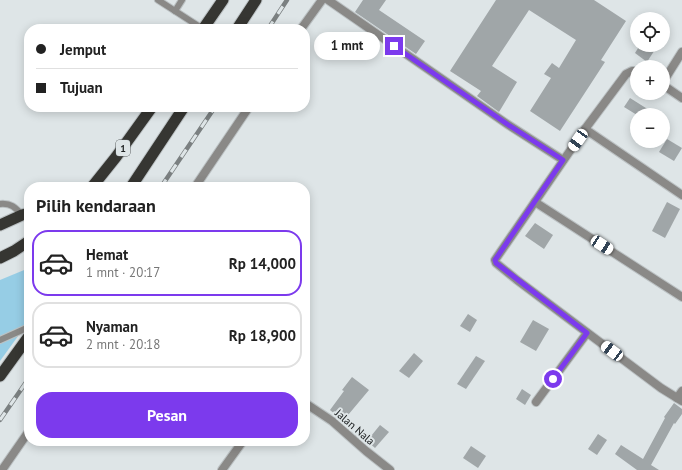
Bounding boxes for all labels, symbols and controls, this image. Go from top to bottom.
map controls [630,12,670,148]
button: locate [630,12,670,52]
callout: 1 mnt [314,32,380,60]
text: 1 mnt [331,37,363,54]
route end [385,37,403,55]
text: Jemput [60,40,106,59]
button: + [630,60,670,100]
text: Tujuan [60,78,103,97]
button: − [630,108,670,148]
car [566,127,590,153]
road number: 1 [116,140,130,156]
text: Pilih kendaraan [36,194,156,217]
car [589,233,615,257]
icon: car [38,245,74,281]
text: Hemat [86,245,128,264]
text: Rp 14,000 [229,254,296,273]
text: 1 mnt · 20:17 [86,264,160,281]
icon: car [38,317,74,353]
text: Nyaman [86,317,138,336]
text: Rp 18,900 [229,326,296,345]
text: 2 mnt · 20:18 [86,336,160,353]
car [599,339,625,363]
route start [544,370,562,388]
button: Pesan [36,392,298,438]
street label: Jalan Nala [332,405,378,448]

